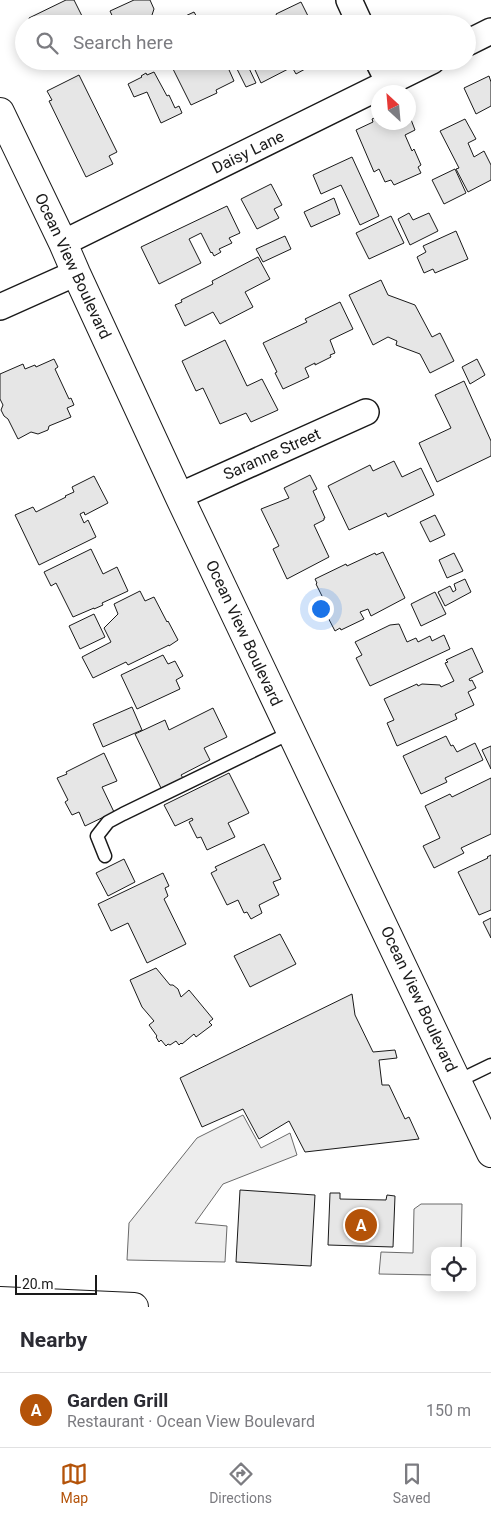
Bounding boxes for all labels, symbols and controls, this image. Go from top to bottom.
search box [15,15,476,70]
icon: search [33,29,61,57]
text: Search here [73,31,173,54]
north arrow [371,85,416,130]
street label: Daisy Lane [209,126,287,178]
street label: Ocean View Boulevard [31,190,115,342]
street label: Saranne Street [220,424,324,484]
street label: Ocean View Boulevard [202,557,286,709]
your location [308,596,334,622]
street label: Ocean View Boulevard [377,923,461,1075]
pin: A [345,1206,377,1244]
map controls [431,1247,476,1292]
button: locate [431,1247,476,1292]
scale bar [15,1272,98,1295]
text: 20 m [22,1276,54,1292]
text: Nearby [20,1328,87,1352]
text: Garden Grill [67,1389,168,1412]
text: A [31,1401,41,1420]
text: 150 m [426,1401,471,1420]
text: Restaurant · Ocean View Boulevard [67,1412,315,1431]
tab: Map [60,1460,88,1506]
tab: Directions [209,1460,272,1506]
tab: Saved [393,1460,431,1506]

